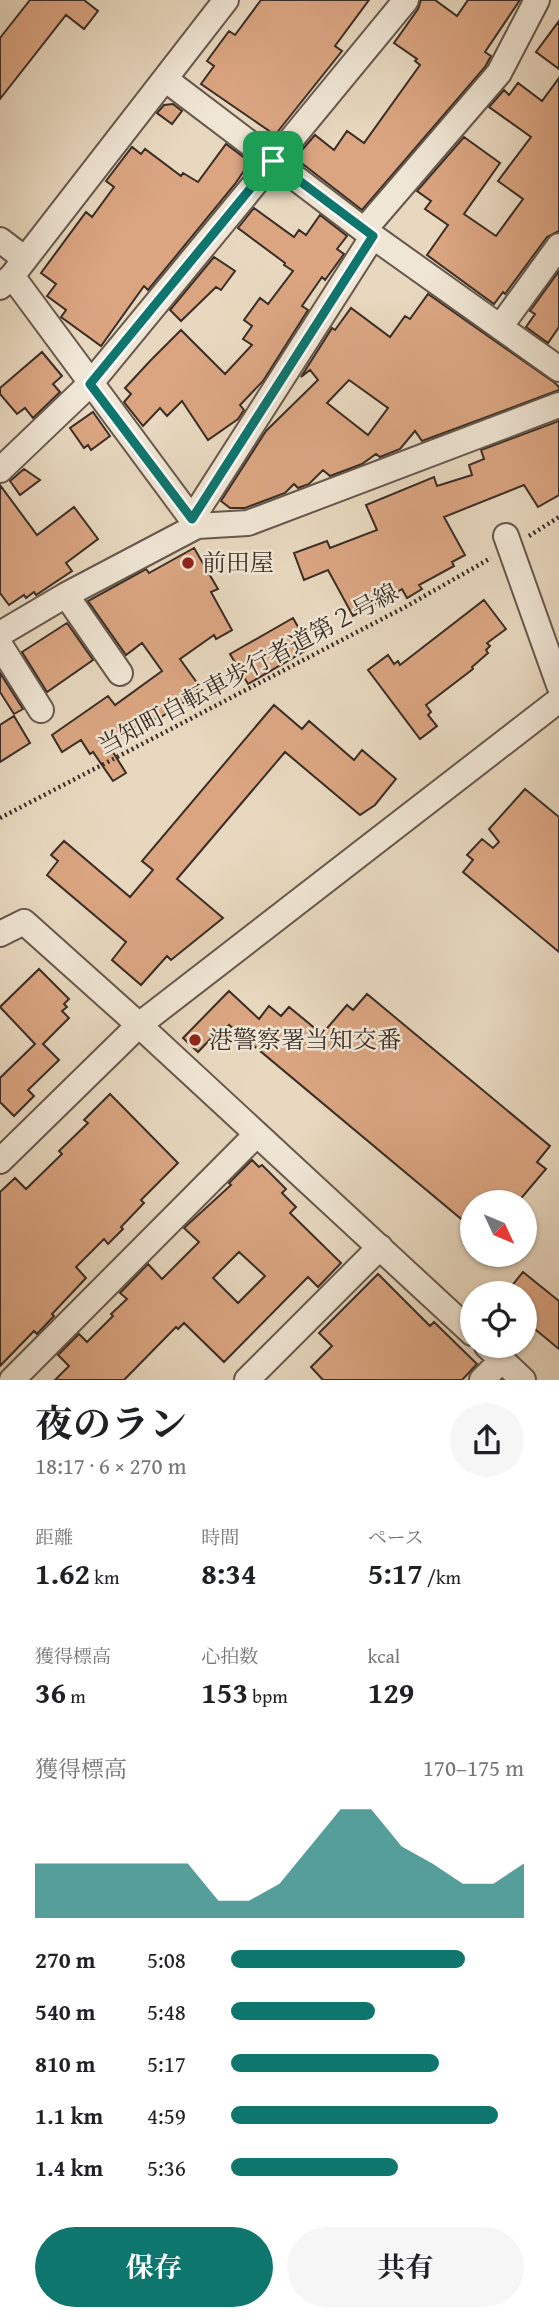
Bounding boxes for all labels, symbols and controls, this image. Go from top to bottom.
pin [243,131,303,191]
icon: arrive [254,142,292,180]
place label: 前田屋 [202,545,274,580]
marker: 前田屋 [180,555,196,571]
street label: 当知町自転車歩行者道第２号線 [91,574,404,763]
place label: 港警察署当知交番 [209,1022,401,1057]
marker: 港警察署当知交番 [187,1032,203,1048]
north arrow [460,1190,537,1267]
map controls [460,1190,537,1358]
button: locate [460,1281,537,1358]
text: 夜のラン [35,1395,187,1451]
button: share [450,1403,524,1477]
text: 18:17 · 6 × 270 m [35,1449,187,1482]
text: 距離 [35,1523,73,1551]
text: 時間 [201,1523,239,1551]
text: ペース [368,1523,424,1551]
text: 1.62 [35,1551,90,1595]
text: 8:34 [201,1551,256,1595]
text: 5:17 [368,1551,423,1595]
text: km [90,1563,119,1591]
text: /km [423,1563,461,1591]
text: 獲得標高 [35,1642,111,1670]
text: 心拍数 [201,1642,258,1670]
text: kcal [368,1642,400,1670]
text: 36 [35,1670,66,1714]
text: 153 [201,1670,248,1714]
text: 129 [368,1670,414,1714]
text: m [66,1682,86,1710]
text: bpm [248,1682,288,1710]
text: 170–175 m [423,1751,524,1784]
text: 獲得標高 [35,1752,127,1785]
text: 270 m [35,1943,96,1976]
text: 5:08 [147,1943,186,1976]
text: 540 m [35,1995,96,2028]
text: 5:48 [147,1995,186,2028]
text: 810 m [35,2047,96,2080]
text: 5:17 [147,2047,186,2080]
text: 1.1 km [35,2099,103,2132]
text: 4:59 [147,2099,186,2132]
text: 1.4 km [35,2151,103,2184]
text: 5:36 [147,2151,186,2184]
button: 保存 [35,2227,273,2307]
button: 共有 [287,2227,524,2307]

